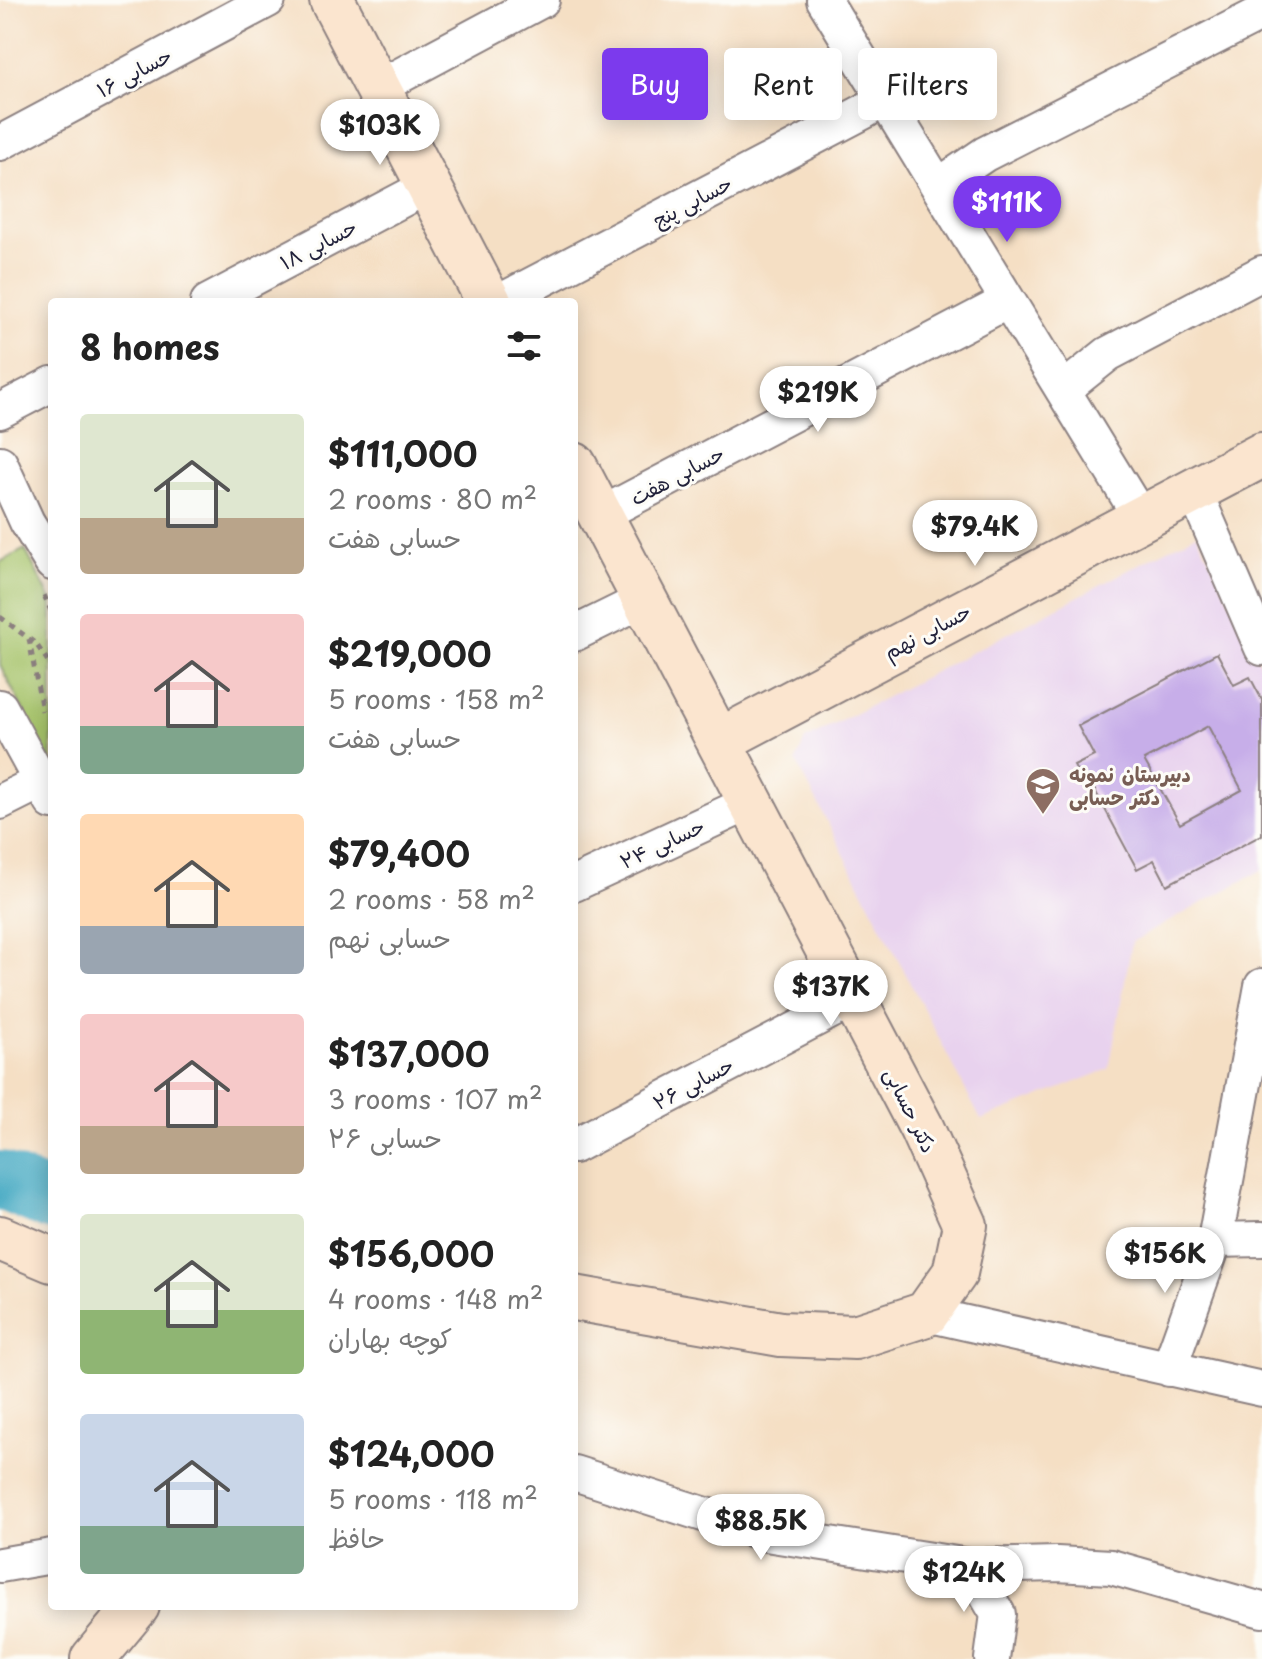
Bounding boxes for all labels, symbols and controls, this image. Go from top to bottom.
street label: حسابی ۱۶ [91,40,177,104]
chip: Buy [602,48,708,120]
chip: Rent [724,48,842,120]
chip: Filters [858,48,997,120]
pin: $103K [324,99,436,167]
text: $103K [339,105,421,144]
street label: حسابی پنج [647,168,737,234]
pin: $111K [951,176,1063,244]
text: $111K [971,182,1043,221]
street label: حسابی ۱۸ [274,211,362,277]
text: 8 homes [80,320,220,372]
icon: filters [502,324,546,368]
pin: $219K [762,366,874,434]
text: $219K [778,372,858,411]
text: $111,000 [328,427,478,479]
street label: حسابی هفت [625,438,729,512]
icon: home [144,446,240,542]
text: 2 rooms · 80 m² [328,479,537,518]
pin: $79.4K [910,500,1040,568]
text: $79.4K [931,506,1019,545]
text: حسابی هفت [328,518,461,557]
street label: حسابی نهم [878,596,976,667]
text: $219,000 [328,627,492,679]
icon: home [144,646,240,742]
text: 5 rooms · 158 m² [328,679,545,718]
text: حسابی هفت [328,718,461,757]
place label: دبیرستان نمونه دکتر حسابی [1069,759,1191,812]
school or university icon: دبیرستان نمونه دکتر حسابی [1024,766,1062,816]
street label: حسابی ۲۴ [615,810,709,876]
text: $79,400 [328,827,470,879]
icon: home [144,846,240,942]
text: 2 rooms · 58 m² [328,879,535,918]
text: حسابی نهم [328,918,451,957]
pin: $137K [775,960,887,1028]
text: $137K [792,966,870,1005]
text: $137,000 [328,1027,490,1079]
icon: home [144,1046,240,1142]
street label: حسابی ۲۶ [647,1049,739,1117]
street label: دکتر حسابی [877,1062,945,1158]
text: 3 rooms · 107 m² [328,1079,543,1118]
text: حسابی ۲۶ [328,1118,442,1157]
text: $156,000 [328,1227,494,1279]
pin: $156K [1109,1227,1221,1295]
text: $156K [1124,1233,1206,1272]
icon: home [144,1246,240,1342]
text: 4 rooms · 148 m² [328,1279,543,1318]
text: کوچه بهاران [328,1318,452,1357]
text: $124,000 [328,1427,495,1479]
icon: home [144,1446,240,1542]
text: 5 rooms · 118 m² [328,1479,538,1518]
pin: $88.5K [696,1494,826,1562]
text: $88.5K [715,1500,807,1539]
text: حافظ [328,1518,385,1557]
pin: $124K [908,1546,1020,1614]
text: $124K [922,1552,1006,1591]

